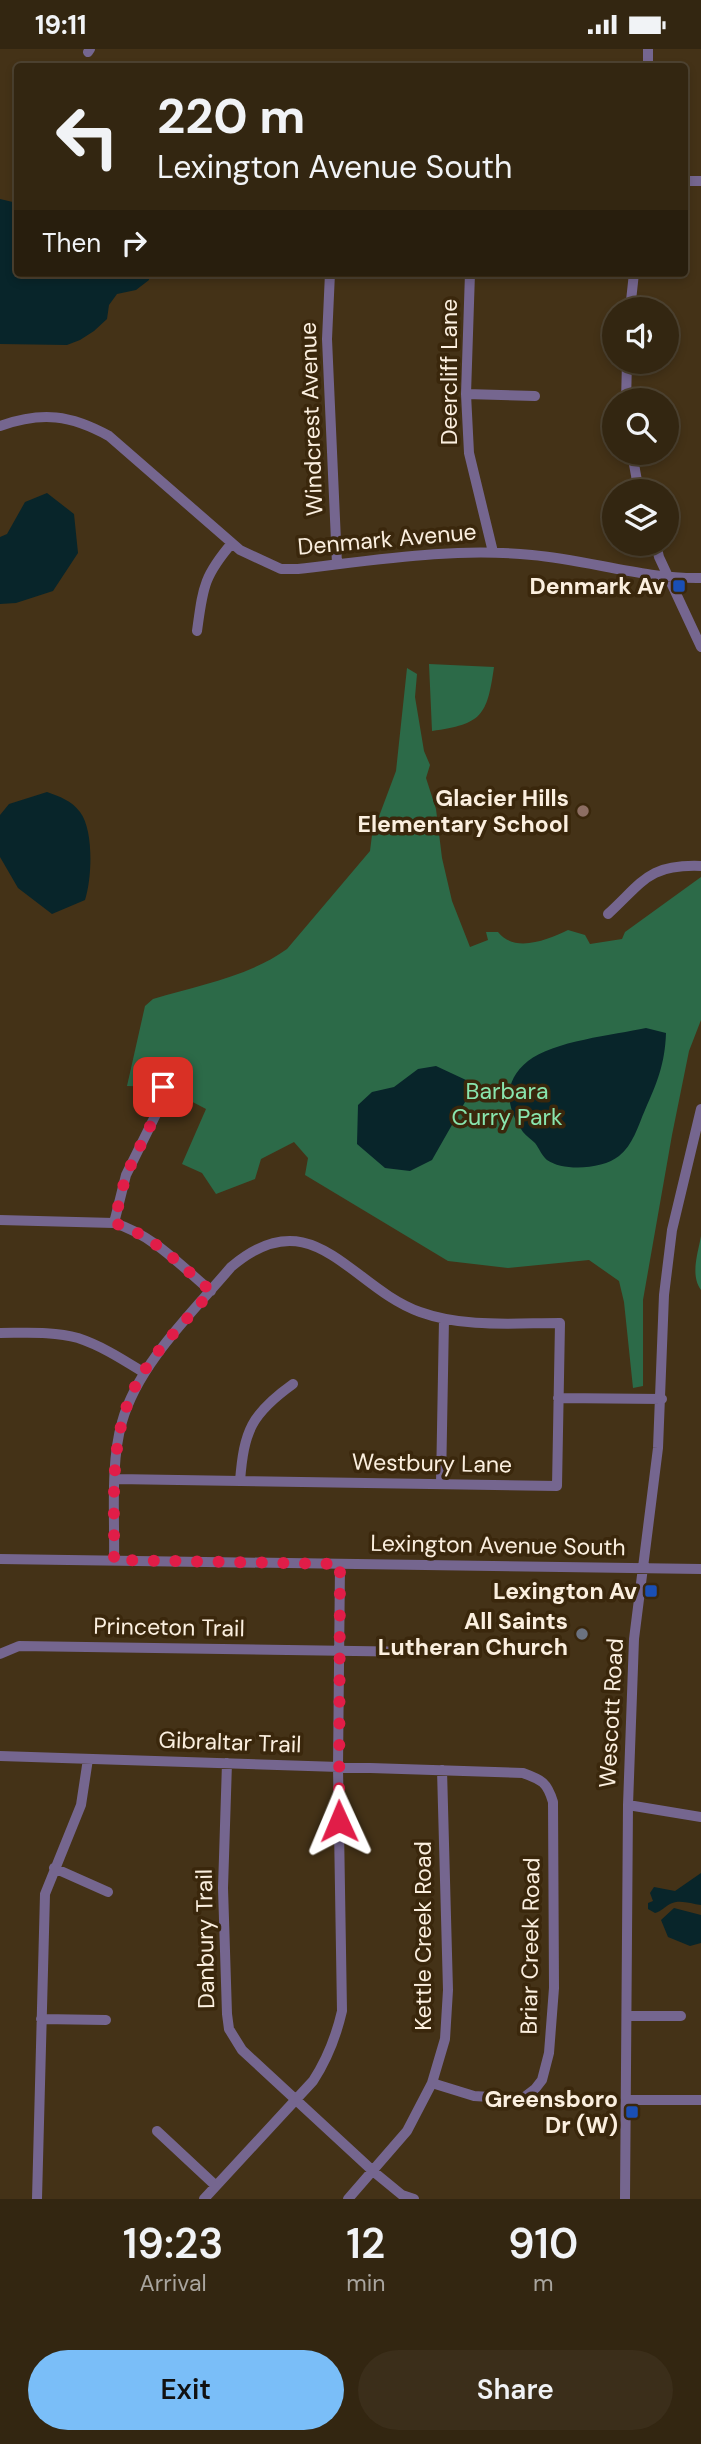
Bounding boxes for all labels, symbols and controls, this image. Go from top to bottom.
text: 19:11 [35,8,87,42]
text: 220 m [157,84,305,148]
icon: left [42,91,133,182]
text: Lexington Avenue South [157,146,512,188]
icon: right [115,224,153,262]
text: Then [42,226,101,260]
map controls [602,297,679,556]
button: sound [602,297,679,374]
street label: Deercliff Lane [434,299,464,445]
street label: Windcrest Avenue [293,322,329,516]
button: search [602,388,679,465]
button: layers [602,479,679,556]
street label: Denmark Avenue [296,516,478,562]
place label: Denmark Av [529,571,665,601]
marker: Denmark Av [671,578,687,594]
place label: Glacier Hills Elementary School [358,783,569,839]
marker: Glacier Hills Elementary School [575,803,591,819]
pin [133,1057,193,1117]
icon: arrive [144,1068,182,1106]
park label: Barbara Curry Park [451,1076,563,1132]
street label: Westbury Lane [352,1447,512,1479]
street label: Lexington Avenue South [370,1528,626,1562]
place label: Lexington Av [493,1576,637,1606]
marker: Lexington Av [643,1583,659,1599]
place label: All Saints Lutheran Church [378,1606,568,1662]
street label: Princeton Trail [93,1611,245,1643]
marker: All Saints Lutheran Church [574,1626,590,1642]
street label: Wescott Road [592,1637,630,1789]
street label: Gibraltar Trail [158,1725,302,1759]
position arrow [302,1784,376,1858]
street label: Kettle Creek Road [408,1841,438,2031]
street label: Briar Creek Road [513,1857,547,2035]
street label: Danbury Trail [189,1869,221,2009]
place label: Greensboro Dr (W) [484,2084,618,2140]
marker: Greensboro Dr (W) [624,2104,640,2120]
text: 19:23 [123,2216,223,2271]
text: 12 [346,2216,385,2271]
text: 910 [508,2216,578,2271]
text: Arrival [140,2268,207,2298]
text: min [346,2268,385,2298]
text: m [533,2268,553,2298]
button: Exit [28,2350,344,2430]
button: Share [358,2350,673,2430]

